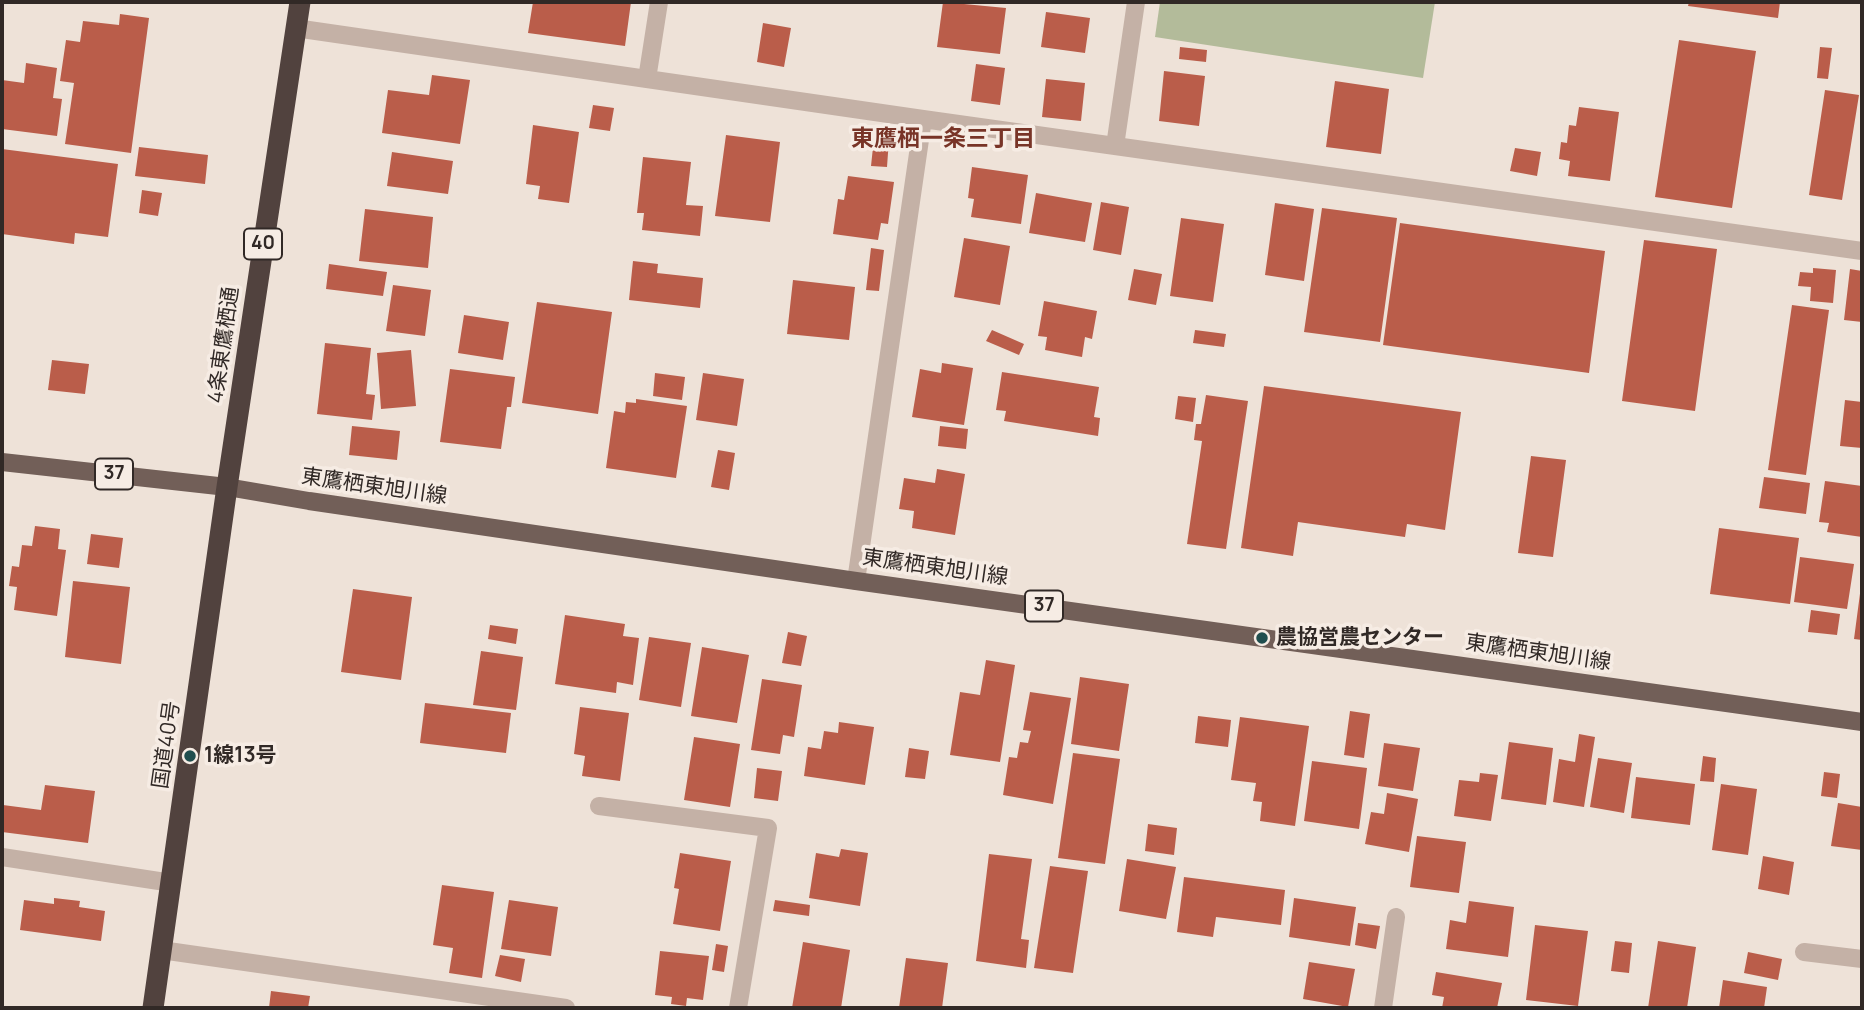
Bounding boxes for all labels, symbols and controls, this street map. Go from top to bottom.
district label: 東鷹栖一条三丁目 [851,126,1035,154]
road number: 40 [244,228,282,260]
street label: 4条東鷹栖通 [203,285,245,405]
road number: 37 [95,458,133,489]
street label: 東鷹栖東旭川線 [299,464,449,510]
street label: 東鷹栖東旭川線 [860,545,1010,591]
road number: 37 [1025,590,1063,622]
place label: 農協営農センター [1276,625,1444,651]
marker: 農協営農センター [1254,630,1270,646]
street label: 東鷹栖東旭川線 [1463,630,1613,676]
street label: 国道40号 [148,700,186,790]
place label: 1線13号 [204,743,277,769]
marker: 1線13号 [182,748,198,764]

